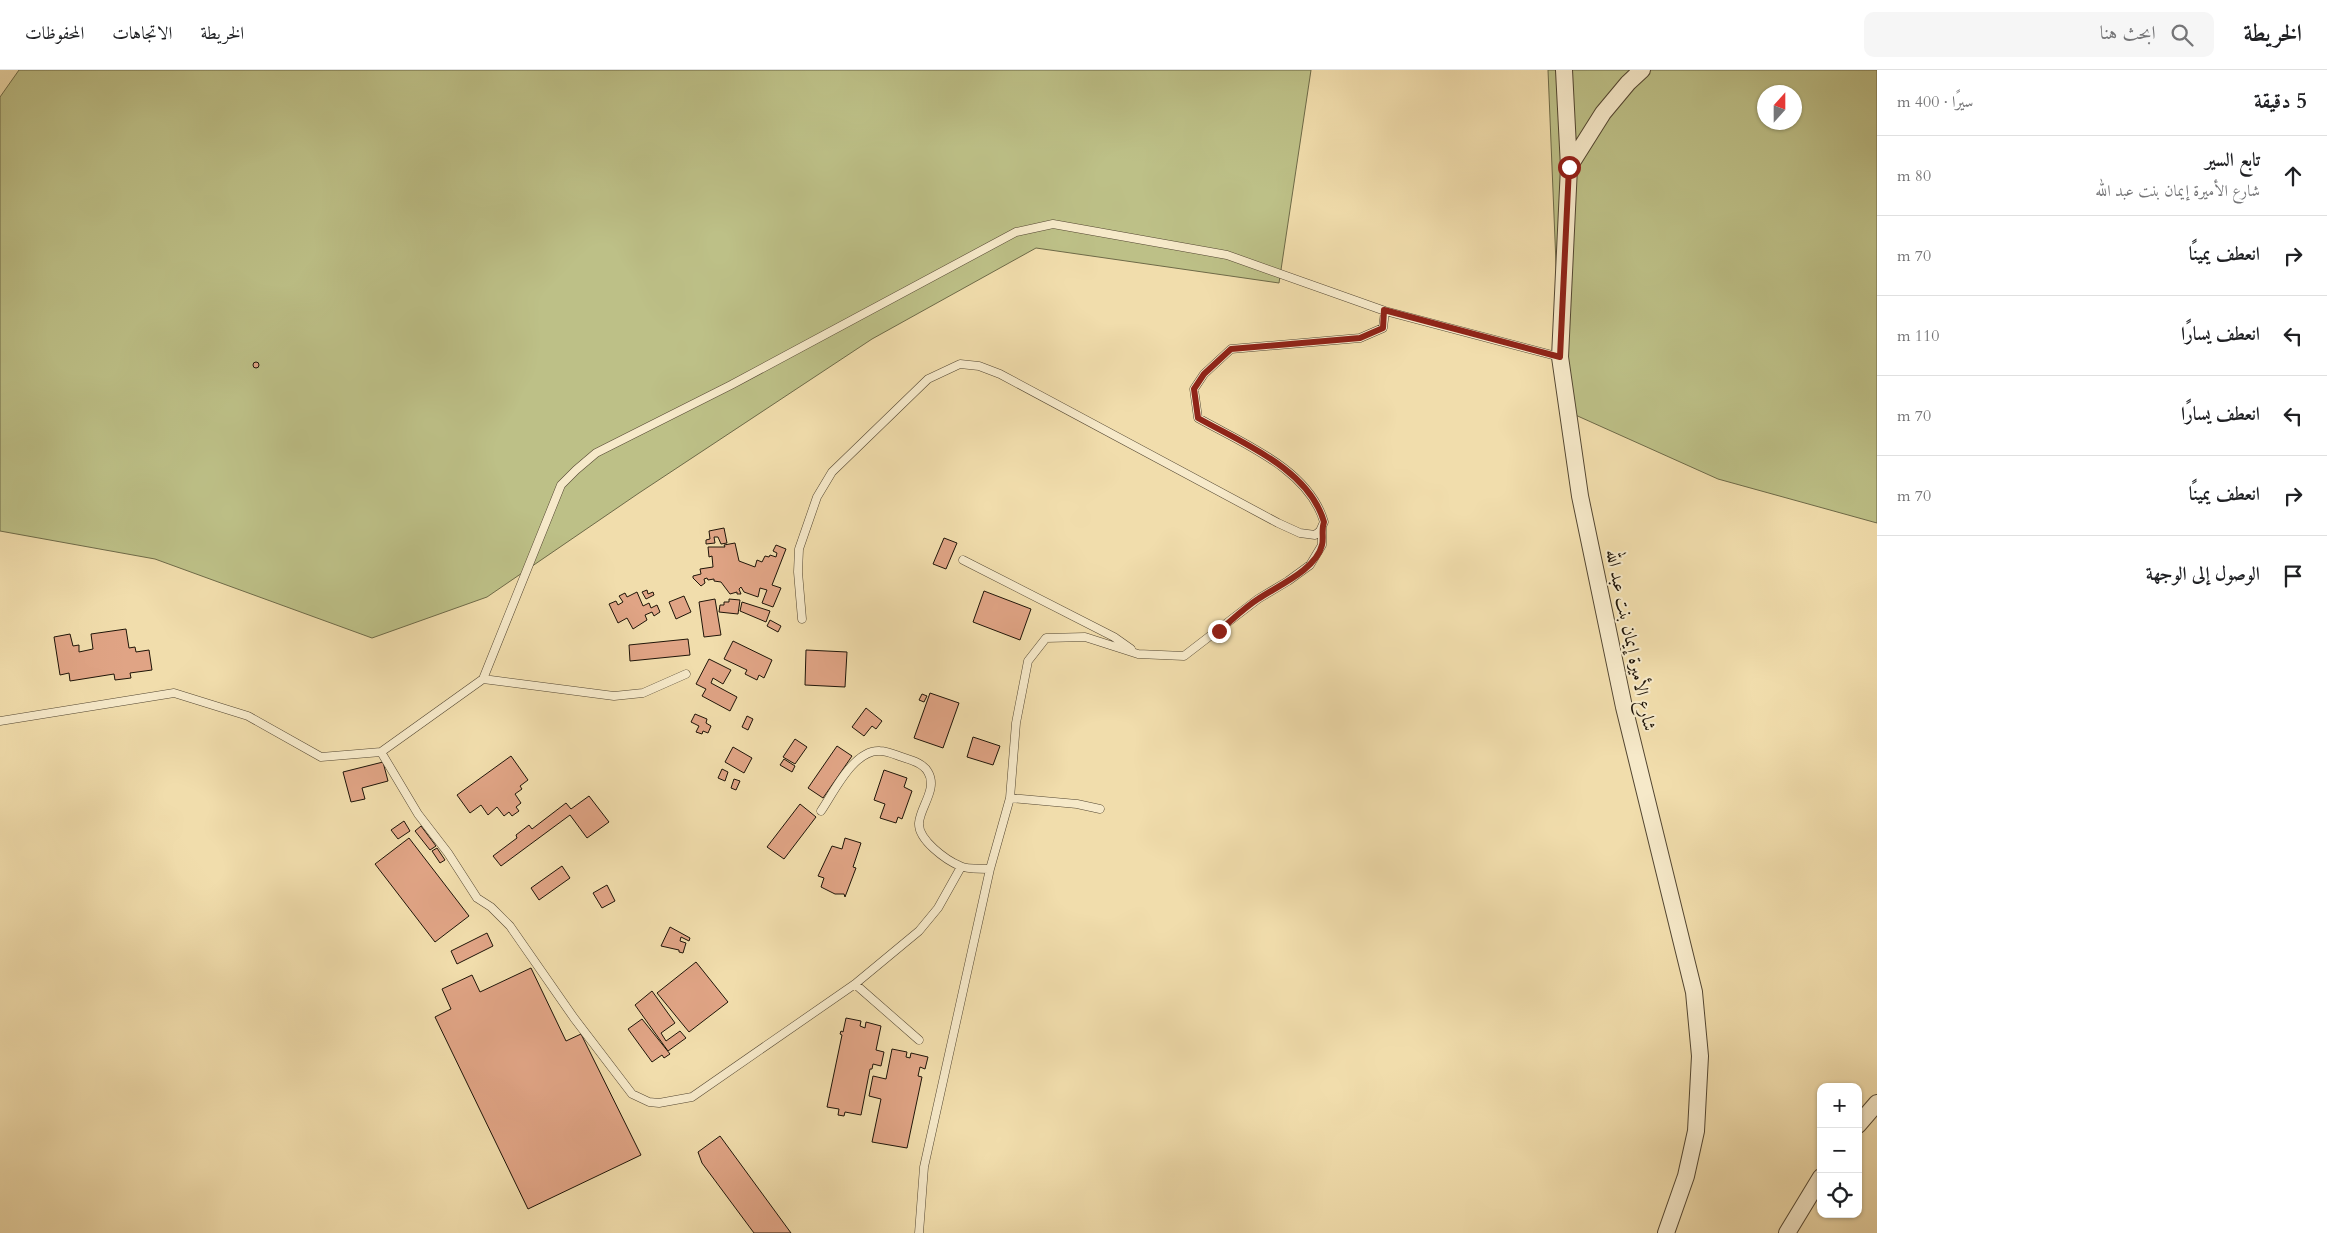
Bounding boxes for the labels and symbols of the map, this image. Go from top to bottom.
north arrow [1757,85,1802,130]
route start [1558,156,1581,179]
street label: شارع الأميرة إيمان بنت عبد الله [1597,547,1664,734]
route end [1208,620,1231,643]

